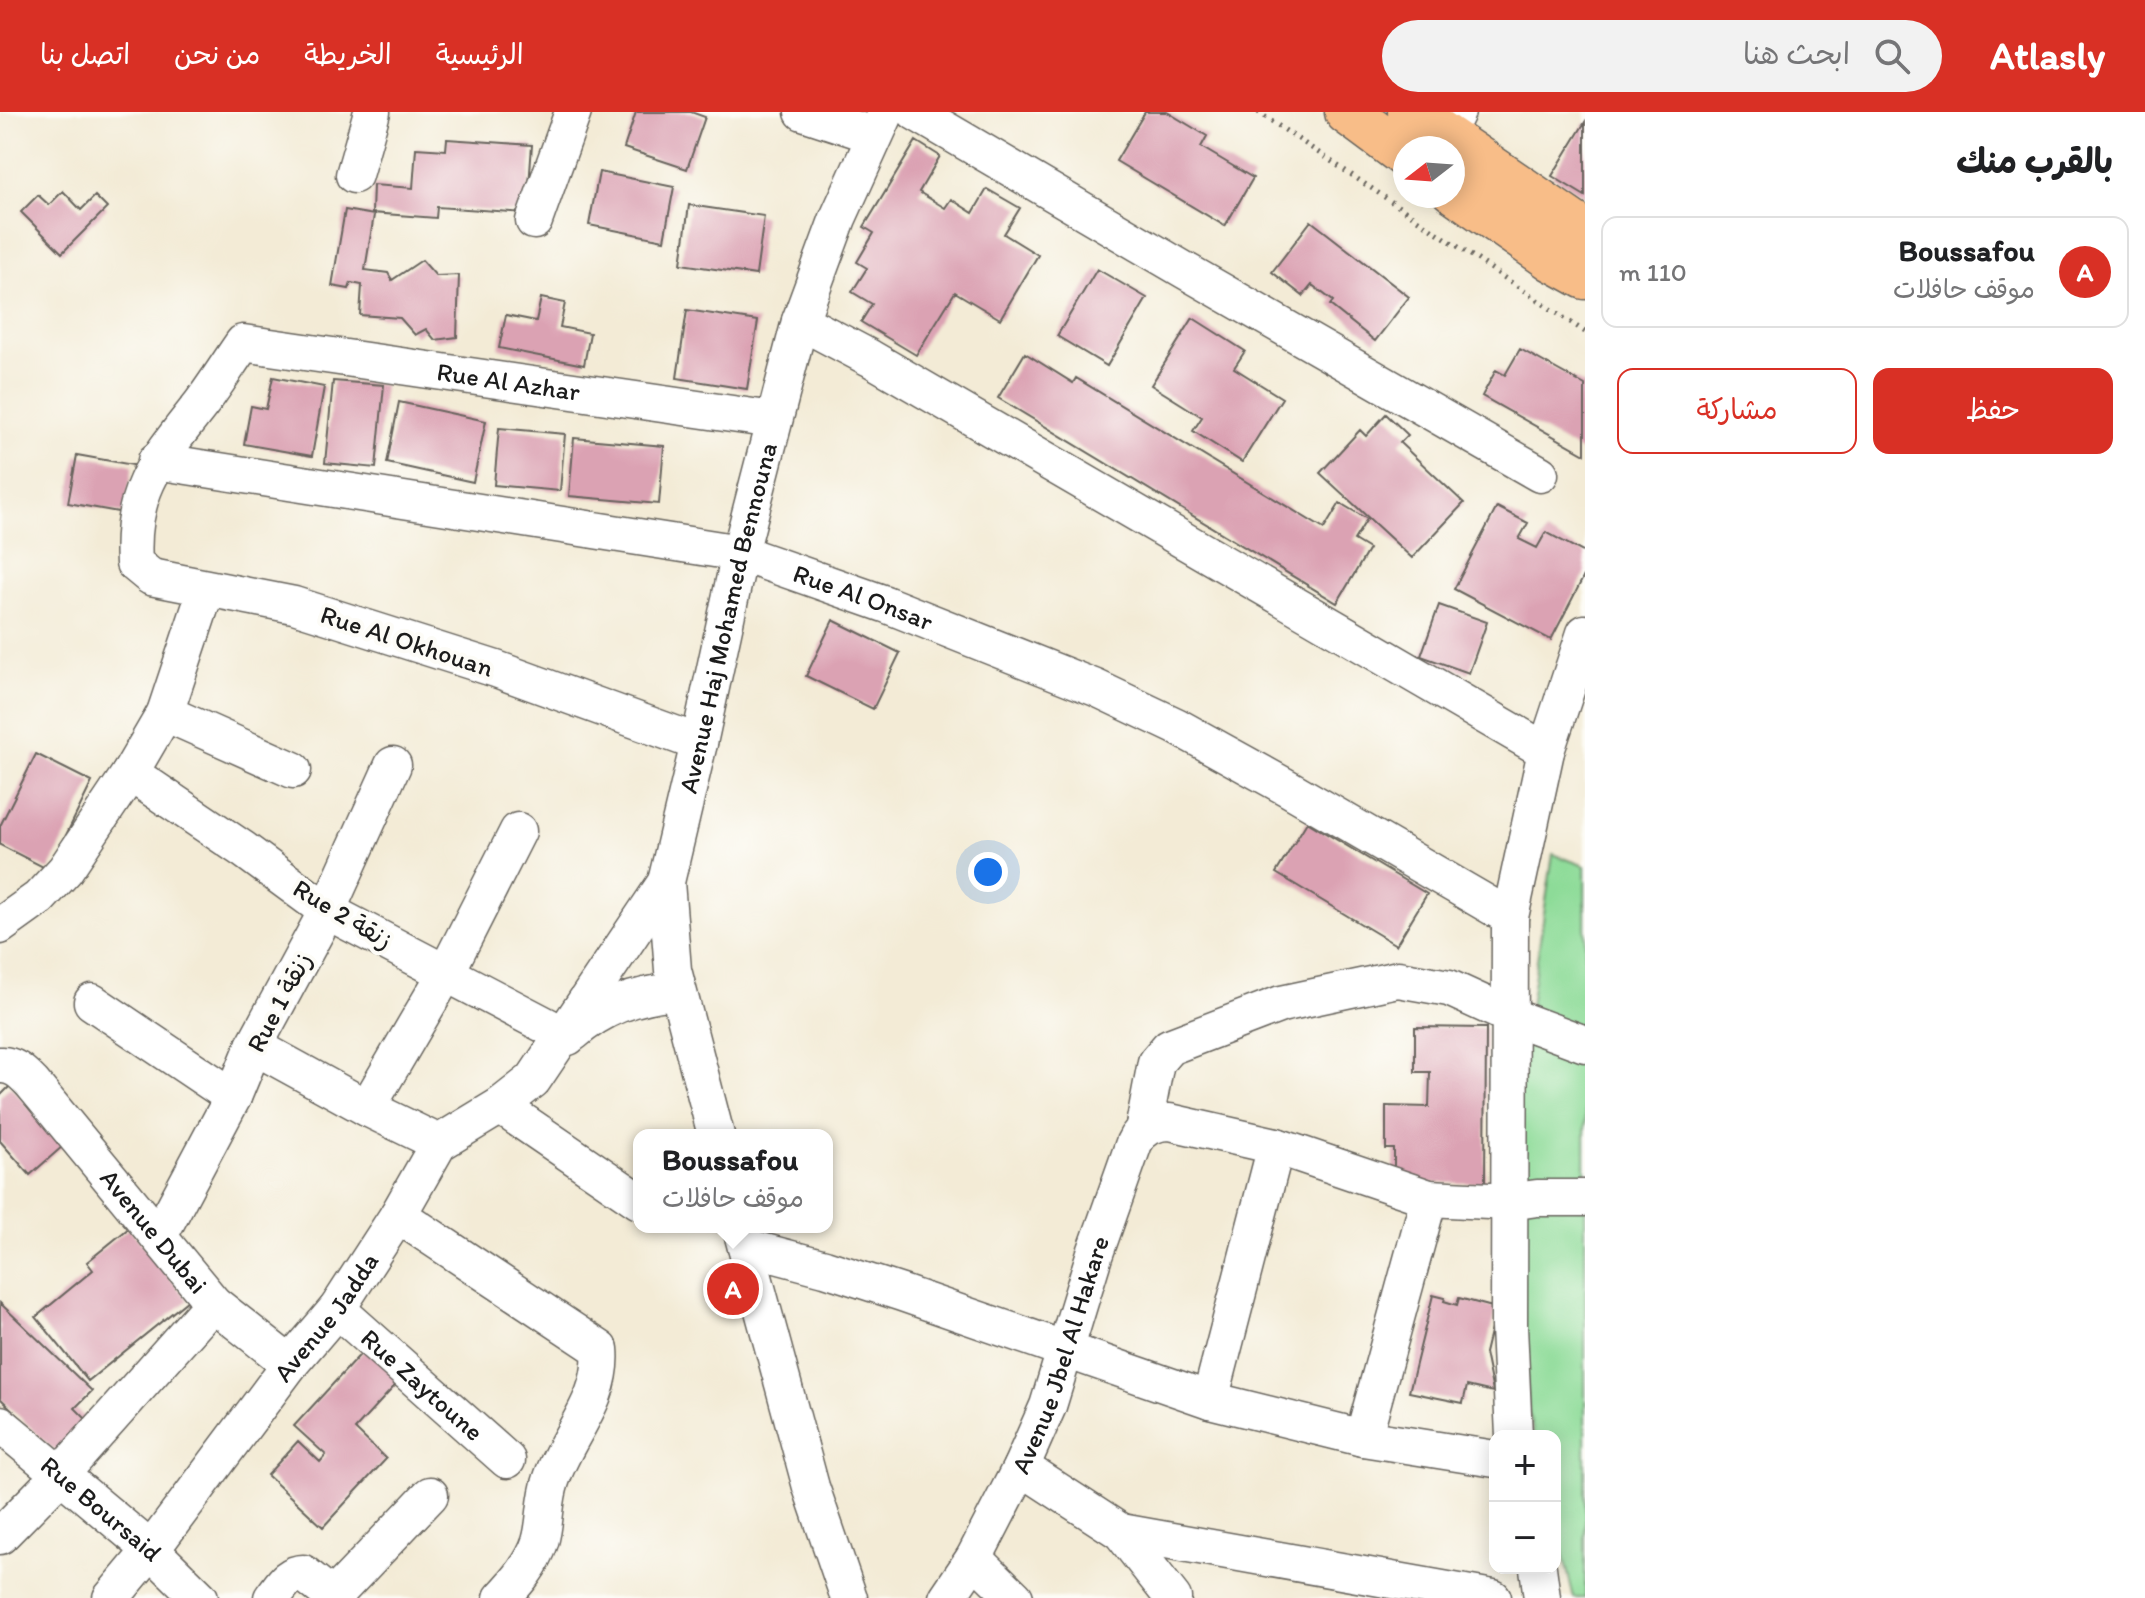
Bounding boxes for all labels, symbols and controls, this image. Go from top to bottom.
search box [1382,20,1942,92]
text: Atlasly [1990,33,2105,79]
icon: search [1870,34,1914,78]
text: ابحث هنا [1743,35,1850,72]
text: اتصل بنا [40,37,130,71]
text: من نحن [174,37,260,71]
text: الخريطة [304,37,392,71]
text: الرئيسية [436,37,524,71]
north arrow [1393,136,1465,208]
text: بالقرب منك [1956,141,2113,182]
text: Boussafou [1899,232,2035,269]
text: 110 m [1619,256,1687,288]
text: A [2077,256,2093,288]
text: موقف حافلات [1893,273,2035,305]
street label: Rue Al Azhar [435,355,583,408]
button: مشاركة [1617,368,1857,454]
button: حفظ [1873,368,2113,454]
street label: Avenue Haj Mohamed Bennouna [672,439,784,796]
street label: Rue Al Onsar [789,557,938,638]
street label: Rue Al Okhouan [317,598,498,684]
your location [968,852,1008,892]
street label: Rue 2 زنقة [287,872,399,956]
street label: Rue 1 زنقة [239,946,319,1058]
popup [633,1129,833,1233]
text: Boussafou [662,1141,798,1178]
street label: Avenue Dubai [93,1162,215,1300]
text: موقف حافلات [662,1182,804,1214]
street label: Avenue Jbel Al Hakare [1004,1231,1116,1479]
street label: Avenue Jadda [267,1246,385,1388]
pin: A [707,1259,759,1319]
street label: Rue Zaytoune [354,1322,490,1448]
map controls [1489,1430,1561,1574]
button: + [1489,1430,1561,1502]
street label: Rue Boursaid [34,1449,169,1568]
button: − [1489,1502,1561,1574]

